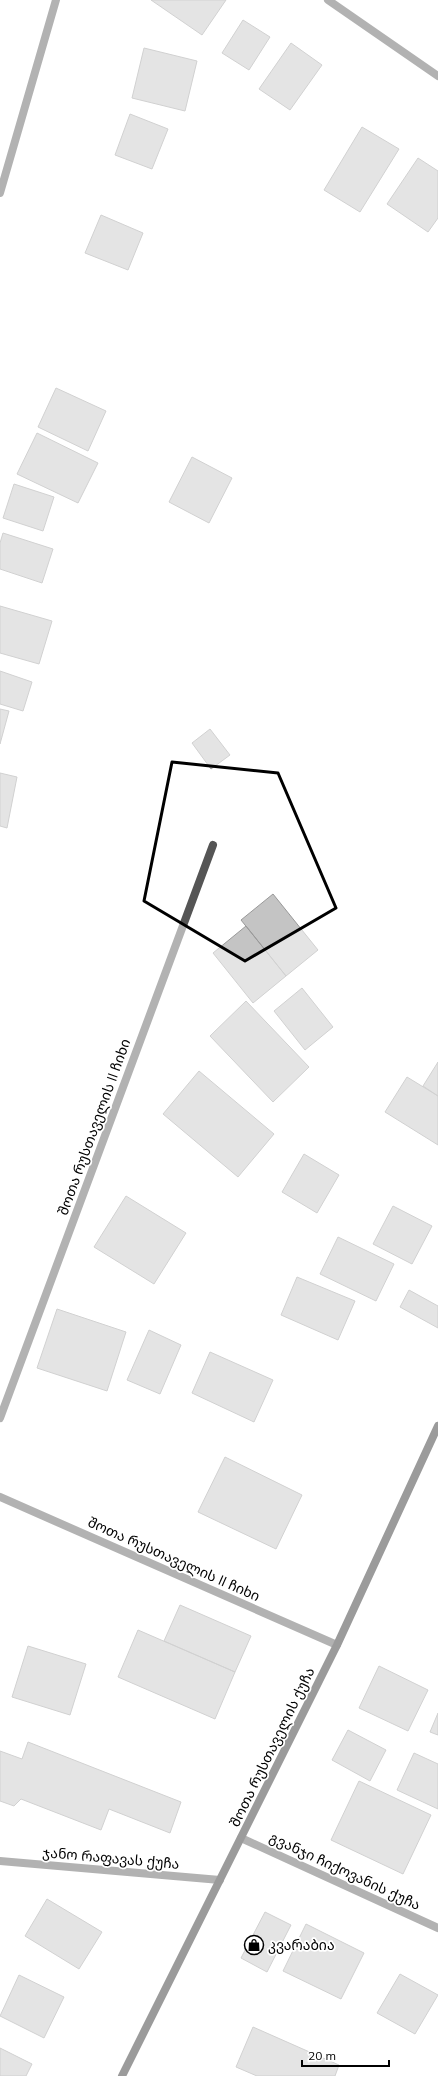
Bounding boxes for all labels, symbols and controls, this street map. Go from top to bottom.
street label: შოთა რუსთაველის II ჩიხი [54,1036,134,1218]
street label: შოთა რუსთაველის II ჩიხი [85,1513,263,1605]
street label: შოთა რუსთაველის ქუჩა [225,1664,319,1830]
street label: გვანჯი ჩიქოვანის ქუჩა [267,1828,423,1914]
street label: ჯანო რაფავას ქუჩა [42,1843,180,1873]
shop icon: კვარაბია [243,1934,265,1956]
place label: კვარაბია [268,1936,335,1954]
scale bar [302,2042,389,2068]
text: 20 m [308,2048,336,2063]

